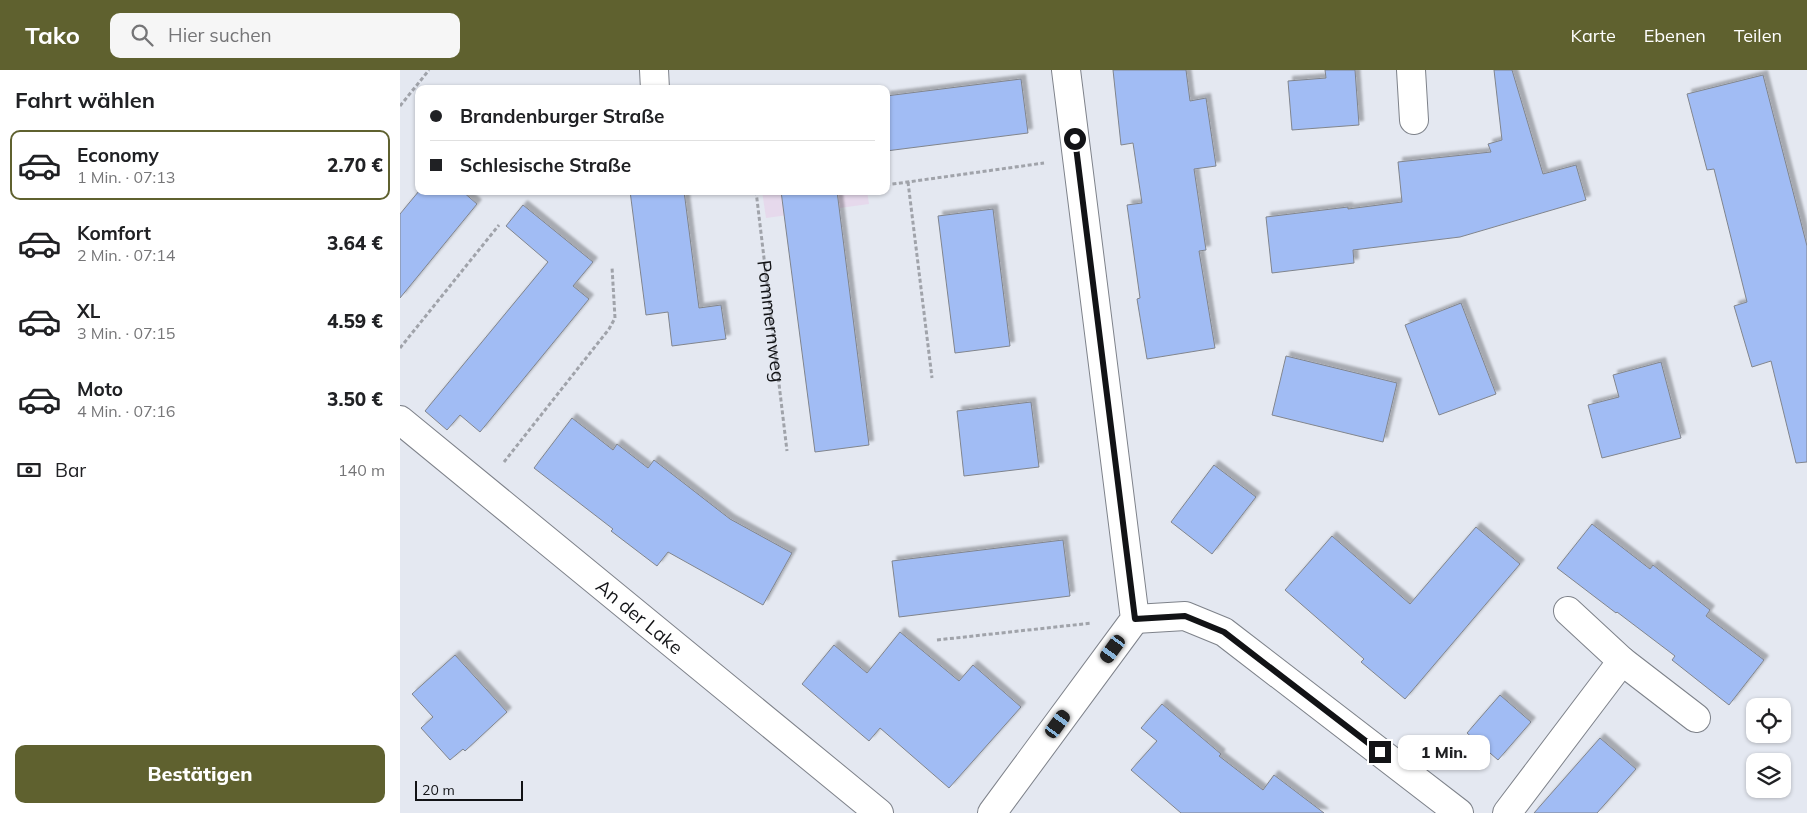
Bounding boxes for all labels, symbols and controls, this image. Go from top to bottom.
search box [110,13,460,58]
text: Tako [25,20,80,50]
icon: search [128,21,156,49]
text: Hier suchen [168,23,272,47]
text: Karte [1570,24,1616,47]
text: Ebenen [1644,24,1706,47]
text: Teilen [1734,24,1782,47]
text: Fahrt wählen [15,86,155,114]
text: Brandenburger Straße [460,104,664,128]
route start [1064,128,1086,150]
icon: car [17,143,62,188]
text: Economy [77,143,159,167]
text: 2.70 € [327,153,383,177]
text: Schlesische Straße [460,153,631,177]
text: 1 Min. · 07:13 [77,167,175,187]
icon: car [17,221,62,266]
text: Komfort [77,221,151,245]
text: 3.64 € [327,231,383,255]
text: 2 Min. · 07:14 [77,245,175,265]
street label: Pommernweg [752,259,791,383]
icon: car [17,299,62,344]
text: XL [77,299,100,323]
text: 4.59 € [327,309,383,333]
text: 3 Min. · 07:15 [77,323,175,343]
icon: car [17,377,62,422]
text: Moto [77,377,123,401]
text: 3.50 € [327,387,383,411]
text: 4 Min. · 07:16 [77,401,175,421]
icon: cash [15,456,43,484]
text: Bar [55,458,86,482]
text: 140 m [338,460,385,480]
street label: An der Lake [591,574,688,659]
car [1098,632,1127,666]
map controls [1746,698,1791,798]
button: locate [1746,698,1791,743]
car [1043,707,1072,741]
callout: 1 Min. [1398,734,1490,770]
route end [1369,741,1391,763]
text: 1 Min. [1421,742,1467,762]
button: Bestätigen [15,745,385,803]
button: layers [1746,753,1791,798]
scale bar [415,778,522,801]
text: 20 m [422,781,455,799]

